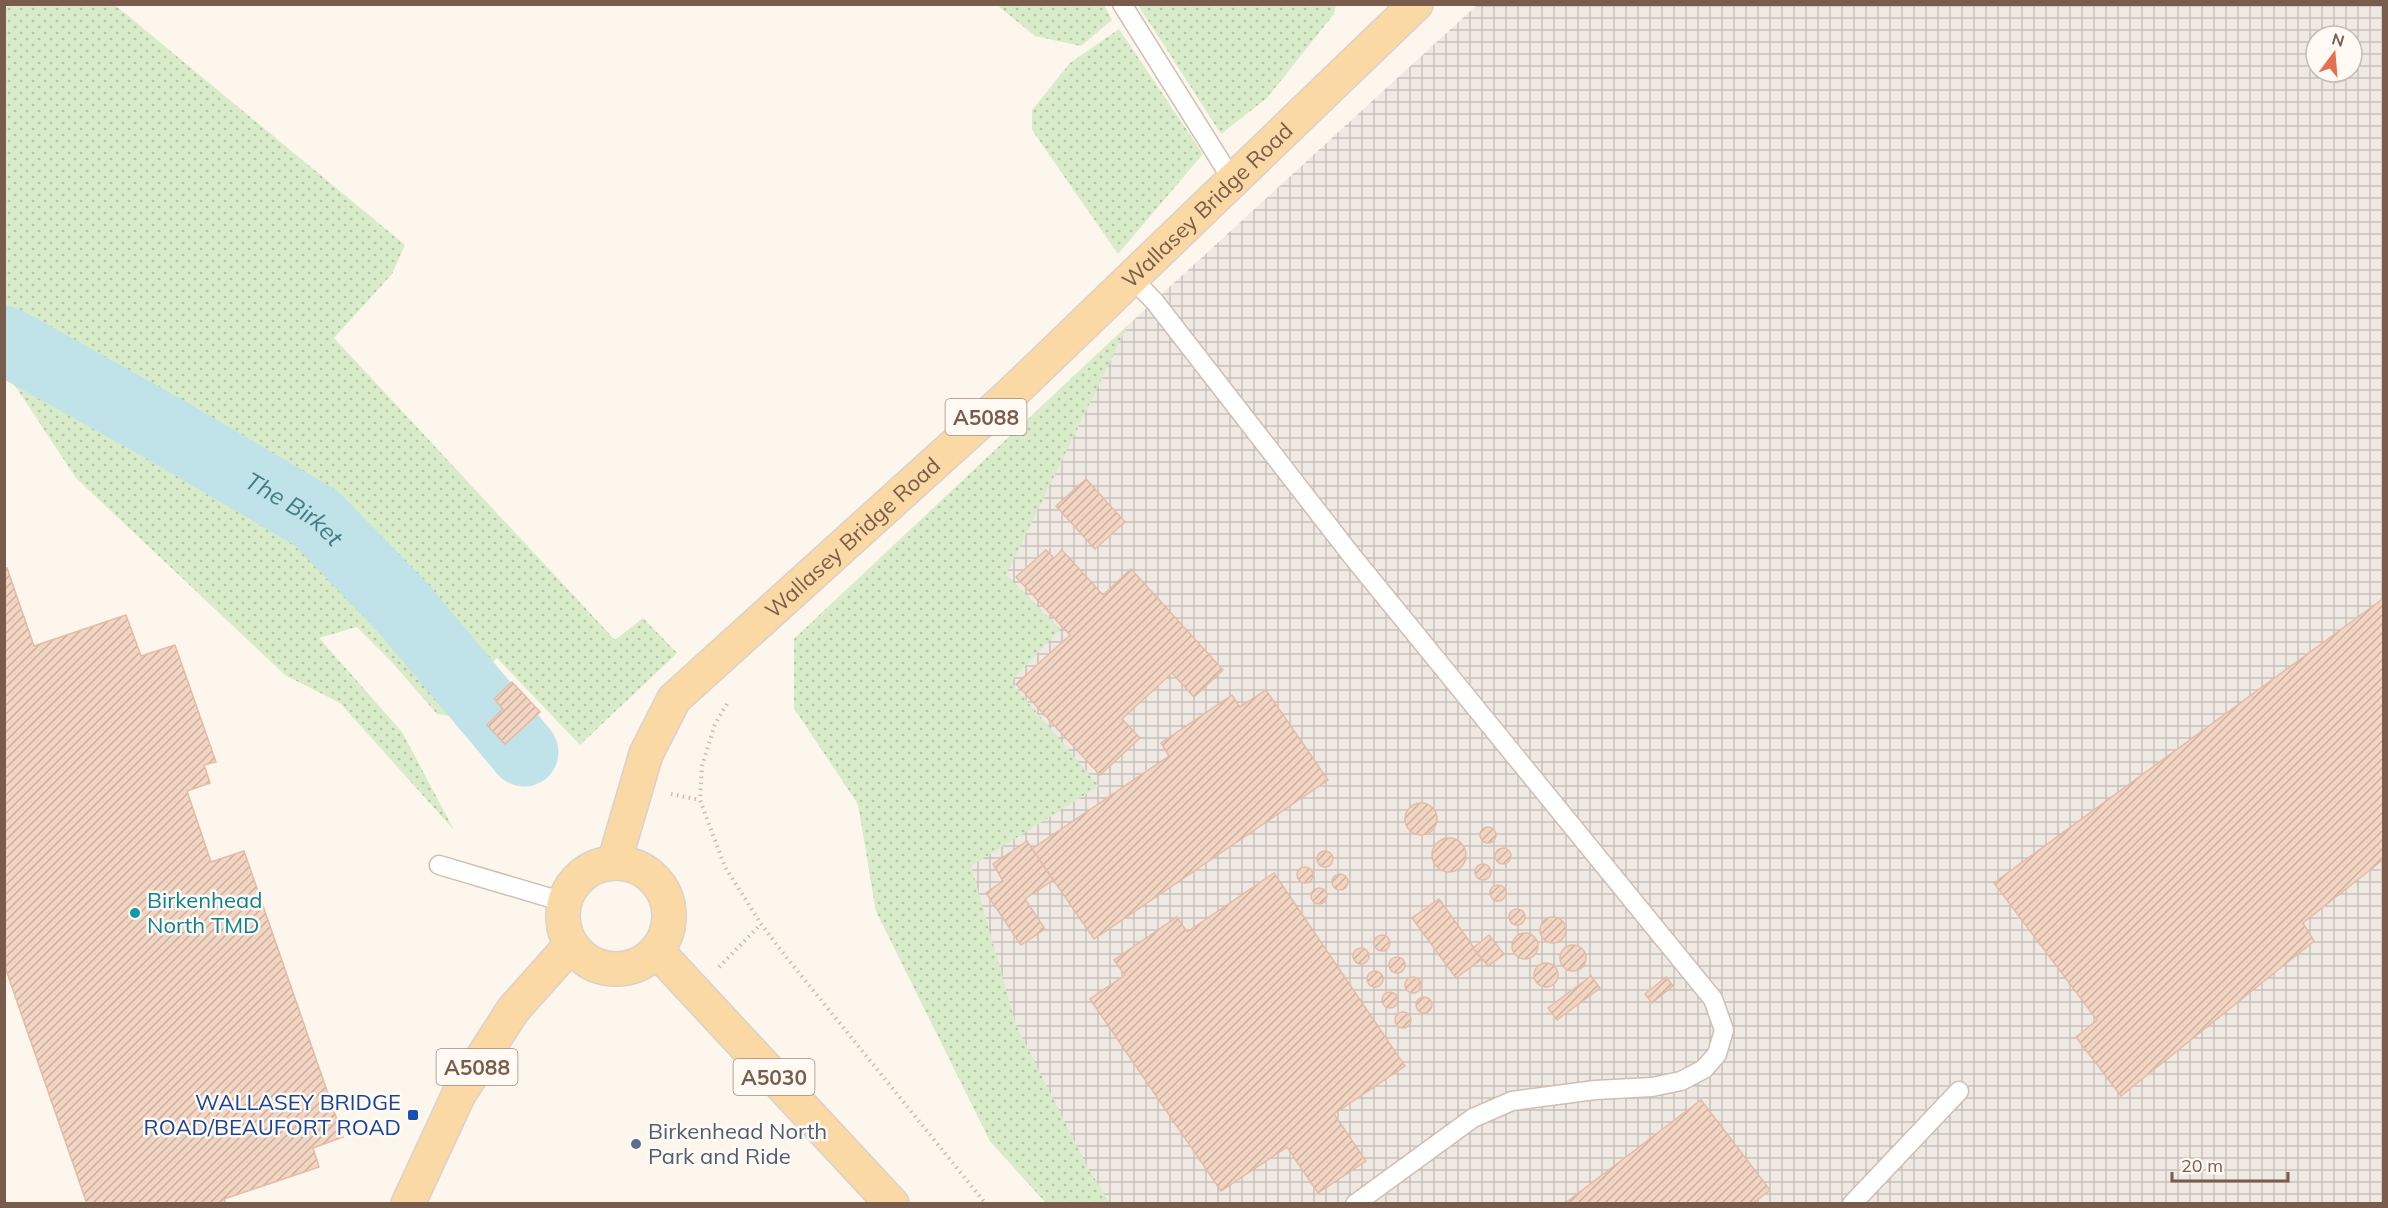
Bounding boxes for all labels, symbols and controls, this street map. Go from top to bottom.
north arrow [2304,24,2364,84]
text: N [2330,28,2347,51]
street label: Wallasey Bridge Road [1116,117,1298,294]
road number: A5088 [946,399,1026,435]
street label: Wallasey Bridge Road [759,451,946,624]
water label: The Birket [240,465,350,552]
place label: Birkenhead North TMD [147,886,262,939]
marker: Birkenhead North TMD [128,906,142,920]
road number: A5088 [436,1049,518,1085]
road number: A5030 [734,1059,814,1095]
place label: WALLASEY BRIDGE ROAD/BEAUFORT ROAD [144,1088,401,1141]
marker: WALLASEY BRIDGE ROAD/BEAUFORT ROAD [406,1108,420,1122]
place label: Birkenhead North Park and Ride [648,1117,827,1170]
marker: Birkenhead North Park and Ride [629,1137,643,1151]
scale bar [2172,1145,2288,1183]
text: 20 m [2181,1154,2223,1177]

